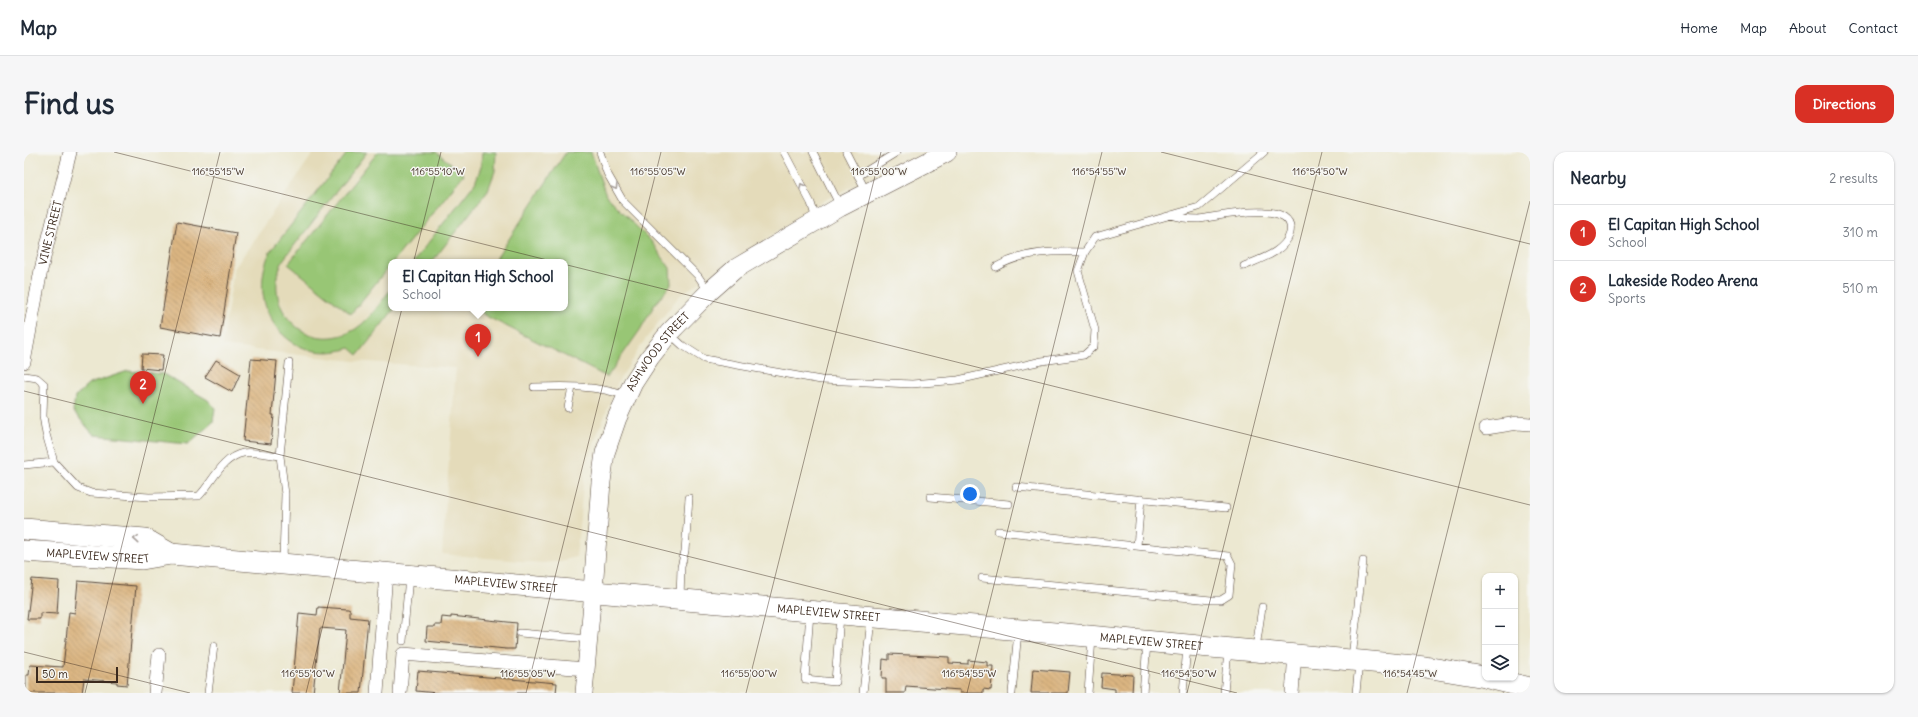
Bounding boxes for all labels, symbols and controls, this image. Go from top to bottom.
text: Map [20,16,57,40]
text: Home [1680,19,1718,37]
text: Map [1740,19,1767,37]
text: About [1789,19,1827,37]
text: Contact [1849,19,1898,37]
button: Directions [1795,85,1894,123]
text: Find us [24,86,115,122]
text: 116°55'15"W [192,165,244,178]
text: 116°55'10"W [411,165,465,178]
text: 116°55'05"W [630,165,686,178]
text: 116°55'00"W [851,165,907,178]
text: 116°54'55"W [1072,165,1126,178]
text: 116°54'50"W [1292,165,1348,178]
text: Nearby [1570,167,1626,189]
text: 2 results [1829,170,1878,187]
one-way arrow [611,183,618,191]
one-way arrow [799,183,807,190]
street label: VINE STREET [36,199,65,266]
text: El Capitan High School [1608,215,1759,234]
text: 1 [1580,224,1586,241]
text: 310 m [1843,224,1878,241]
text: School [1608,234,1647,251]
popup [388,259,568,311]
text: El Capitan High School [402,267,554,286]
text: Lakeside Rodeo Arena [1608,271,1758,290]
text: 2 [1579,280,1587,297]
text: 510 m [1842,280,1878,297]
text: School [402,286,441,303]
text: Sports [1608,290,1646,307]
street label: ASHWOOD STREET [623,309,693,393]
pin: 1 [465,324,491,357]
pin: 2 [130,371,156,404]
your location [960,484,980,504]
one-way arrow [133,534,139,543]
street label: MAPLEVIEW STREET [46,546,151,566]
street label: MAPLEVIEW STREET [454,572,558,596]
map controls [1482,573,1518,681]
button: + [1482,573,1518,609]
street label: MAPLEVIEW STREET [777,601,881,624]
button: − [1482,609,1518,645]
street label: MAPLEVIEW STREET [1099,630,1204,653]
button: layers [1482,645,1518,681]
scale bar [36,665,118,684]
text: 50 m [42,667,68,681]
text: 116°55'10"W [281,667,335,680]
text: 116°55'05"W [500,667,556,680]
text: 116°55'00"W [721,667,777,680]
text: 116°54'55"W [942,667,996,680]
text: 116°54'50"W [1161,667,1217,680]
text: 116°54'45"W [1383,667,1437,680]

